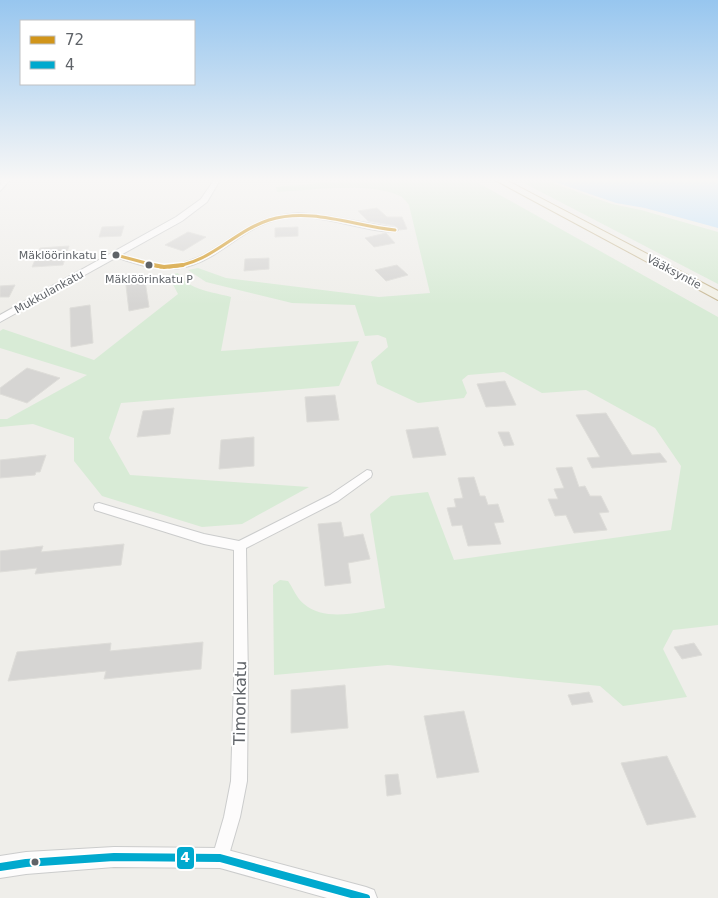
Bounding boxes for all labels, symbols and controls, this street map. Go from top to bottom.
legend [20,20,195,85]
text: 72 [65,31,84,49]
text: 4 [65,56,75,74]
place label: Mäklöörinkatu E [19,249,107,262]
marker: Mäklöörinkatu E [111,250,121,260]
street label: Vääksyntie [645,252,704,292]
marker: Mäklöörinkatu P [144,260,154,270]
street label: Mukkulankatu [12,268,86,316]
place label: Mäklöörinkatu P [105,273,193,286]
street label: Timonkatu [230,661,250,746]
line badge: 4 [176,846,195,870]
text: 4 [180,849,190,865]
unlabelled marker [30,857,40,867]

